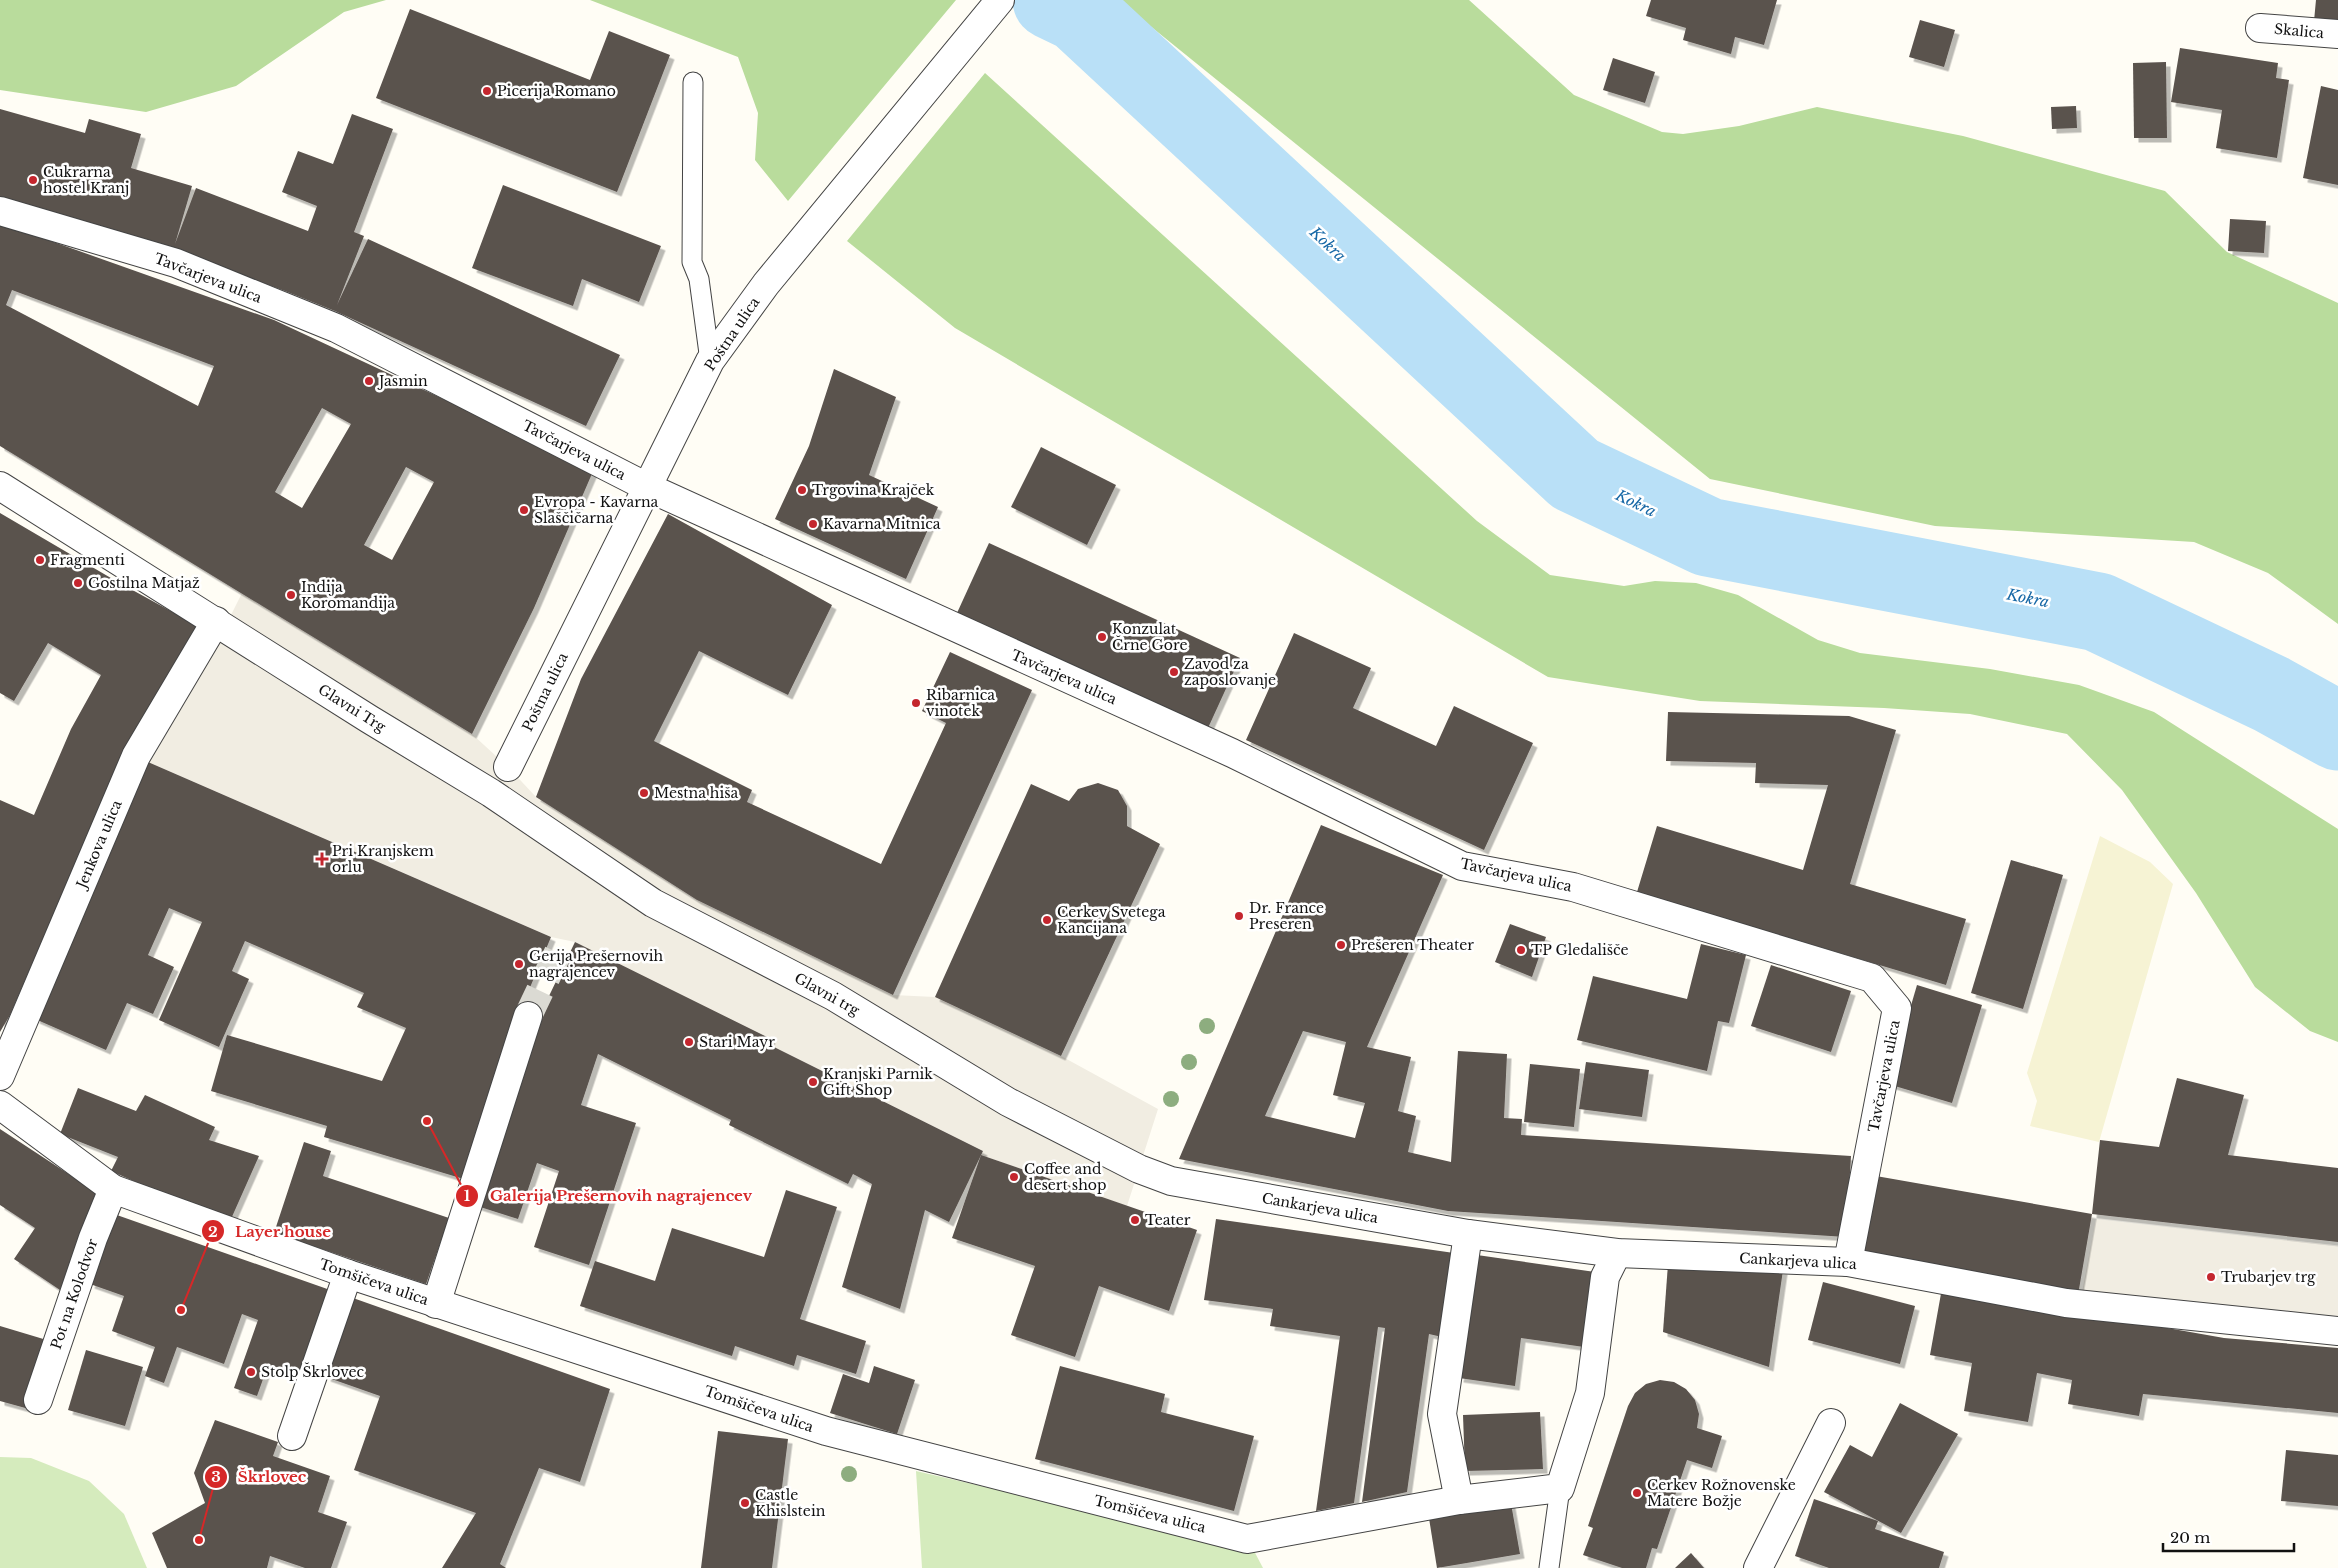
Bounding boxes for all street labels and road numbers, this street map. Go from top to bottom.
street label: Skalica [2273,20,2325,42]
street label: Tavčarjeva ulica [152,249,264,307]
street label: Poštna ulica [701,293,763,374]
street label: Tavčarjeva ulica [519,416,629,484]
street label: Tavčarjeva ulica [1008,646,1120,708]
street label: Poštna ulica [518,650,572,734]
street label: Glavni Trg [315,680,390,736]
street label: Jenkova ulica [72,797,126,893]
street label: Tavčarjeva ulica [1459,854,1574,896]
street label: Glavni trg [791,969,863,1020]
street label: Tavčarjeva ulica [1864,1018,1904,1133]
street label: Cankarjeva ulica [1260,1189,1380,1227]
street label: Pot na Kolodvor [47,1236,101,1352]
street label: Cankarjeva ulica [1739,1249,1858,1273]
street label: Tomšičeva ulica [317,1255,431,1309]
street label: Tomšičeva ulica [702,1382,816,1436]
street label: Tomšičeva ulica [1092,1491,1208,1537]

